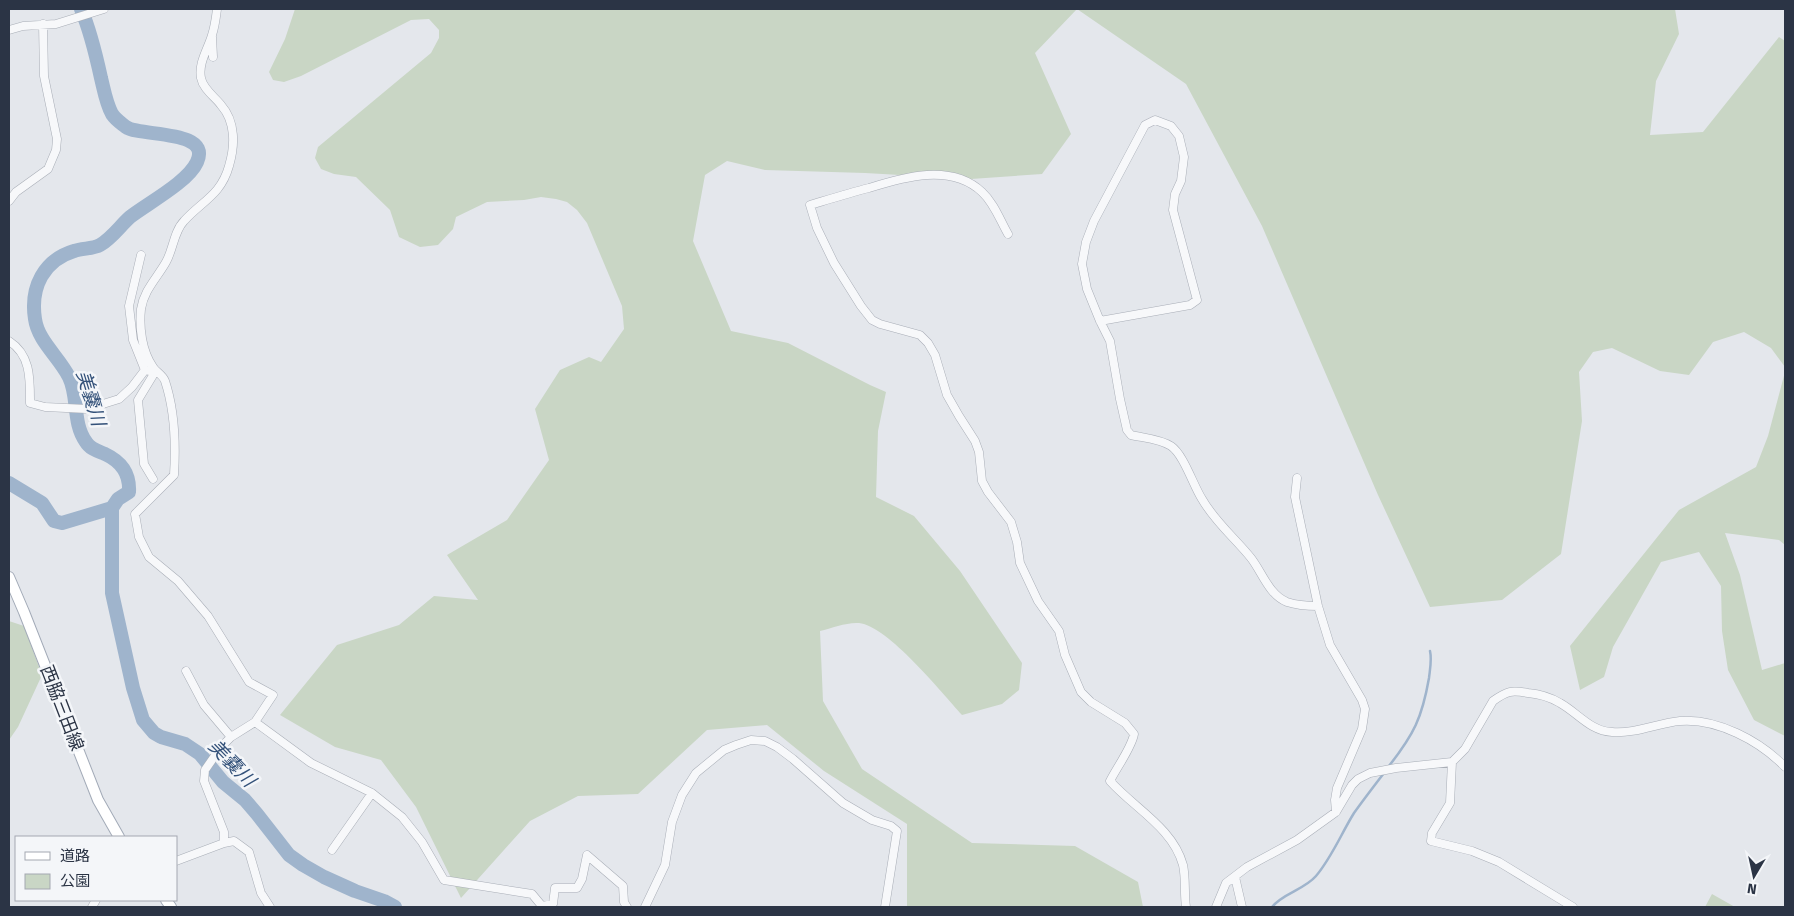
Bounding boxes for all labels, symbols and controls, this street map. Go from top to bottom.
water label: 美嚢川 [72,367,111,431]
street label: 西脇三田線 [36,662,88,754]
water label: 美嚢川 [204,735,261,793]
legend [15,836,178,901]
text: 道路 [60,847,90,865]
north arrow [1729,851,1779,901]
text: 公園 [60,872,90,890]
text: N [1746,879,1758,897]

